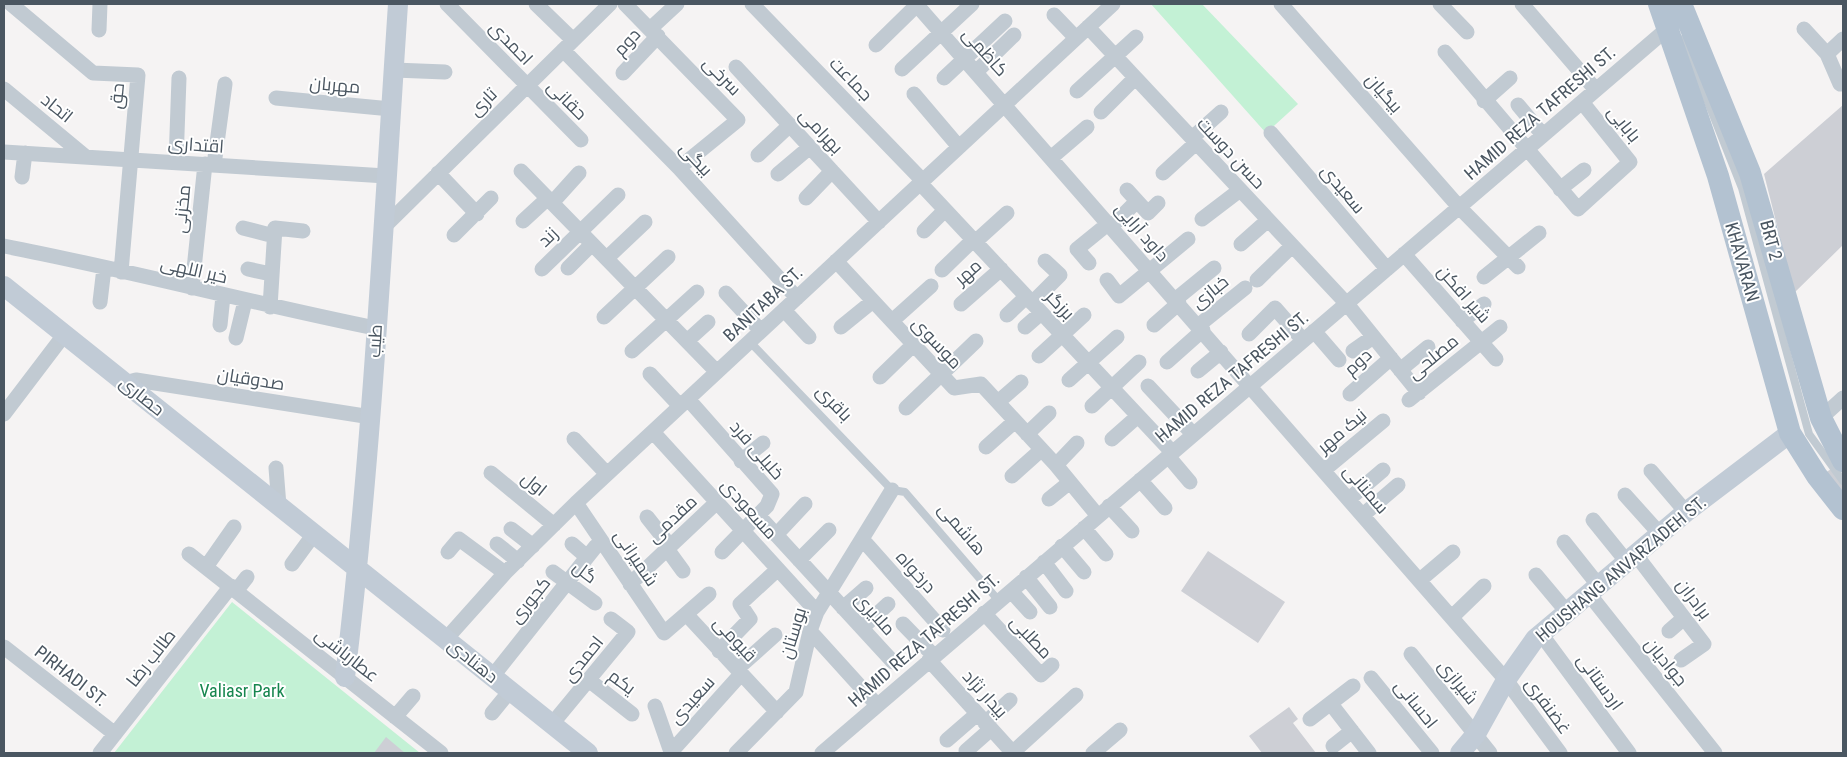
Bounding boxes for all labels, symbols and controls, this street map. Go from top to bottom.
street label: احمدی [485,16,537,70]
street label: کاظمی [957,23,1013,81]
street label: دوم [609,24,646,61]
street label: HAMID REZA TAFRESHI ST. [1460,41,1619,184]
street label: سرخی [698,52,746,100]
street label: جماعت [825,52,877,105]
street label: بیگیان [1361,69,1407,117]
street label: مهربان [309,72,361,98]
street label: حقانی [542,75,592,125]
street label: حق [105,82,130,110]
street label: تاری [464,83,502,121]
street label: اتحاد [37,89,77,127]
street label: بابایی [1603,101,1645,147]
street label: بهرامی [794,104,848,158]
street label: حسن دوست [1192,113,1270,193]
street label: اقتداری [167,132,225,158]
street label: بیگی [675,137,717,181]
street label: سعیدی [1316,160,1370,218]
street label: مخزنی [169,184,195,234]
street label: داود آرایی [1110,198,1174,266]
street label: BRT 2 [1756,217,1787,262]
street label: KHAVARAN [1721,220,1764,304]
street label: زند [533,222,563,252]
street label: خیر اللهی [158,252,230,288]
street label: مهر [949,254,986,290]
street label: شیر افکن [1433,260,1495,328]
street label: BANITABA ST. [719,262,807,346]
street label: خبازی [1187,270,1233,314]
street label: برزگر [1040,285,1079,324]
street label: HAMID REZA TAFRESHI ST. [1151,306,1312,447]
street label: موسوی [907,312,967,374]
street label: طیب [363,324,386,358]
street label: مصلحی [1403,330,1463,384]
street label: دوم [1340,344,1377,381]
street label: صدوقیان [216,363,286,395]
street label: حصاری [115,371,169,421]
street label: باقری [811,380,857,426]
street label: نیک مهر [1312,404,1371,459]
street label: خلیلی فرد [725,416,789,484]
street label: سمنانی [1339,460,1393,518]
street label: اول [517,467,551,501]
street label: مسعودی [716,474,782,544]
street label: مقدمی [643,490,701,548]
street label: HOUSHANG ANVARZADEH ST. [1531,491,1710,646]
street label: هاشمی [933,498,991,560]
street label: شمیرانی [609,526,663,590]
street label: درخواه [891,546,941,598]
street label: گل [569,556,601,588]
street label: HAMID REZA TAFRESHI ST. [844,568,1003,711]
street label: کجوری [505,572,555,628]
street label: برادران [1672,574,1716,624]
street label: ملایری [850,588,900,640]
street label: بوستان [775,605,811,661]
street label: مطلبی [1005,611,1057,663]
street label: قیومی [709,612,761,666]
street label: عطارباشی [311,623,383,687]
street label: طالب رضا [122,625,180,691]
street label: احمدی [558,632,608,686]
street label: جوادیان [1640,633,1692,691]
street label: دهنادی [443,634,503,688]
street label: PIRHADI ST. [31,641,112,710]
street label: اردستانی [1572,649,1628,715]
street label: شیرازی [1433,655,1483,709]
street label: یکم [603,665,640,700]
street label: بیدار نژاد [958,665,1012,723]
street label: سعیدی [665,671,719,729]
street label: غضنفری [1520,674,1576,738]
street label: احسانی [1390,675,1442,733]
park label: Valiasr Park [199,680,285,701]

